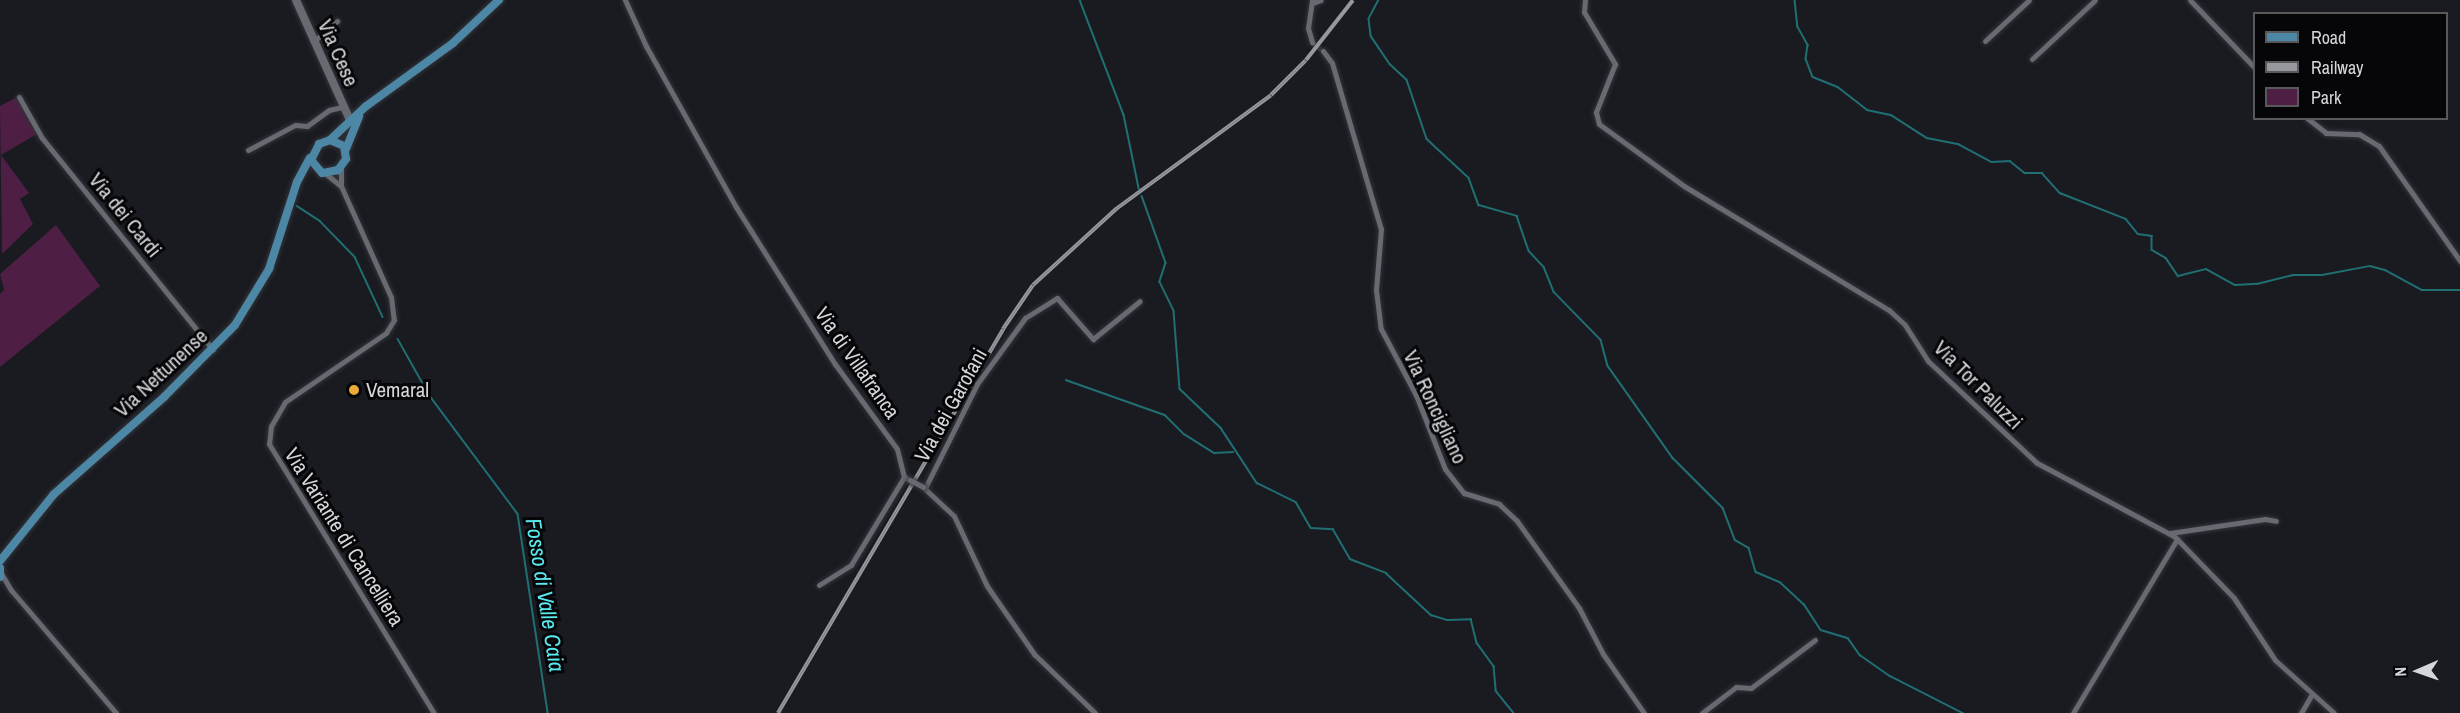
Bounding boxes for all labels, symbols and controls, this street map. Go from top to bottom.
legend [2253,12,2448,120]
street label: Via Cese [312,16,364,90]
text: Road [2311,25,2346,50]
text: Railway [2311,55,2364,80]
text: Park [2311,85,2341,110]
street label: Via dei Cardi [83,168,167,262]
street label: Via di Villafranca [809,302,905,424]
street label: Via Nettunense [109,323,213,423]
street label: Via Tor Paluzzi [1928,335,2028,435]
street label: Via dei Garofani [909,344,993,466]
street label: Via Roncigliano [1398,346,1472,468]
place label: Vemaral [366,377,429,403]
marker: Vemaral [347,383,361,397]
street label: Via Variante di Cancelliera [279,443,409,631]
water label: Fosso di Valle Caia [520,516,570,674]
north arrow [2388,641,2448,701]
text: N [2389,667,2411,677]

